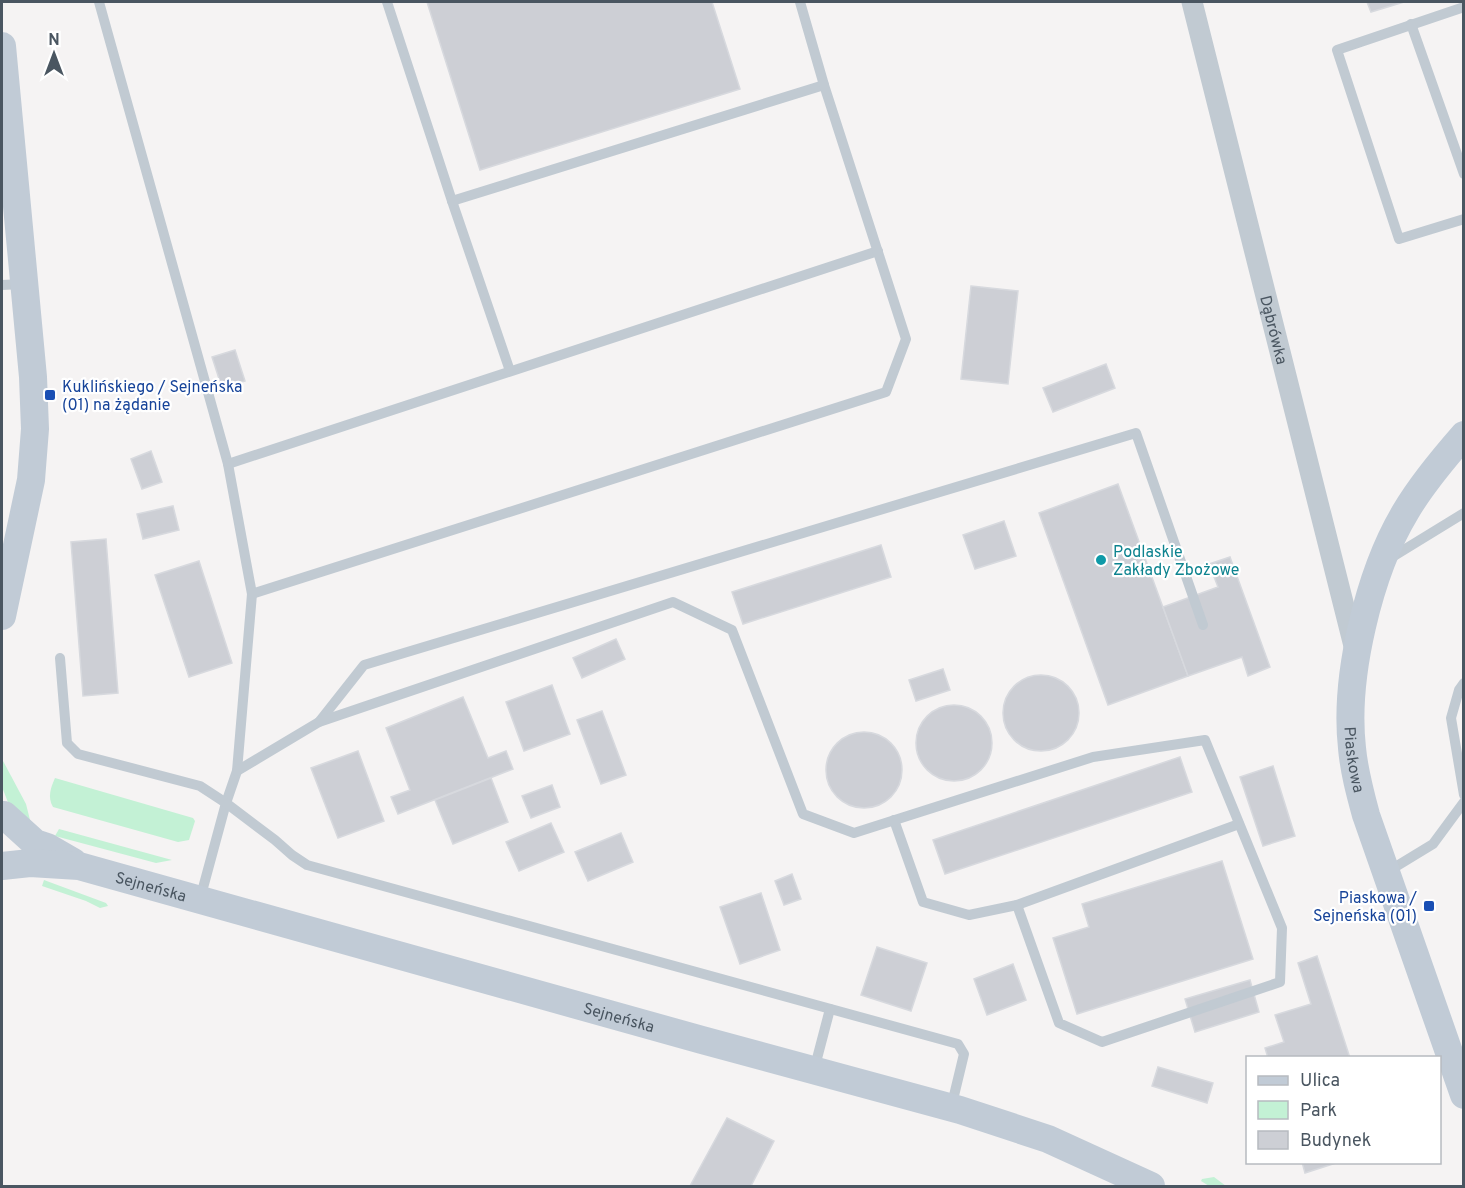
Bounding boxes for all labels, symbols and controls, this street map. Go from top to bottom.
north arrow [24,24,84,84]
text: N [48,31,60,51]
street label: Dąbrówka [1254,294,1291,367]
place label: Kuklińskiego / Sejneńska (01) na żądanie [62,378,242,416]
marker: Kuklińskiego / Sejneńska (01) na żądanie [43,388,57,402]
place label: Podlaskie Zakłady Zbożowe [1113,543,1239,581]
marker: Podlaskie Zakłady Zbożowe [1094,553,1108,567]
street label: Piaskowa [1339,726,1368,795]
street label: Sejneńska [113,869,188,907]
place label: Piaskowa / Sejneńska (01) [1313,889,1417,927]
marker: Piaskowa / Sejneńska (01) [1422,899,1436,913]
street label: Sejneńska [581,999,656,1038]
legend [1246,1056,1441,1164]
text: Ulica [1300,1070,1340,1093]
text: Park [1300,1100,1337,1123]
text: Budynek [1300,1130,1371,1153]

